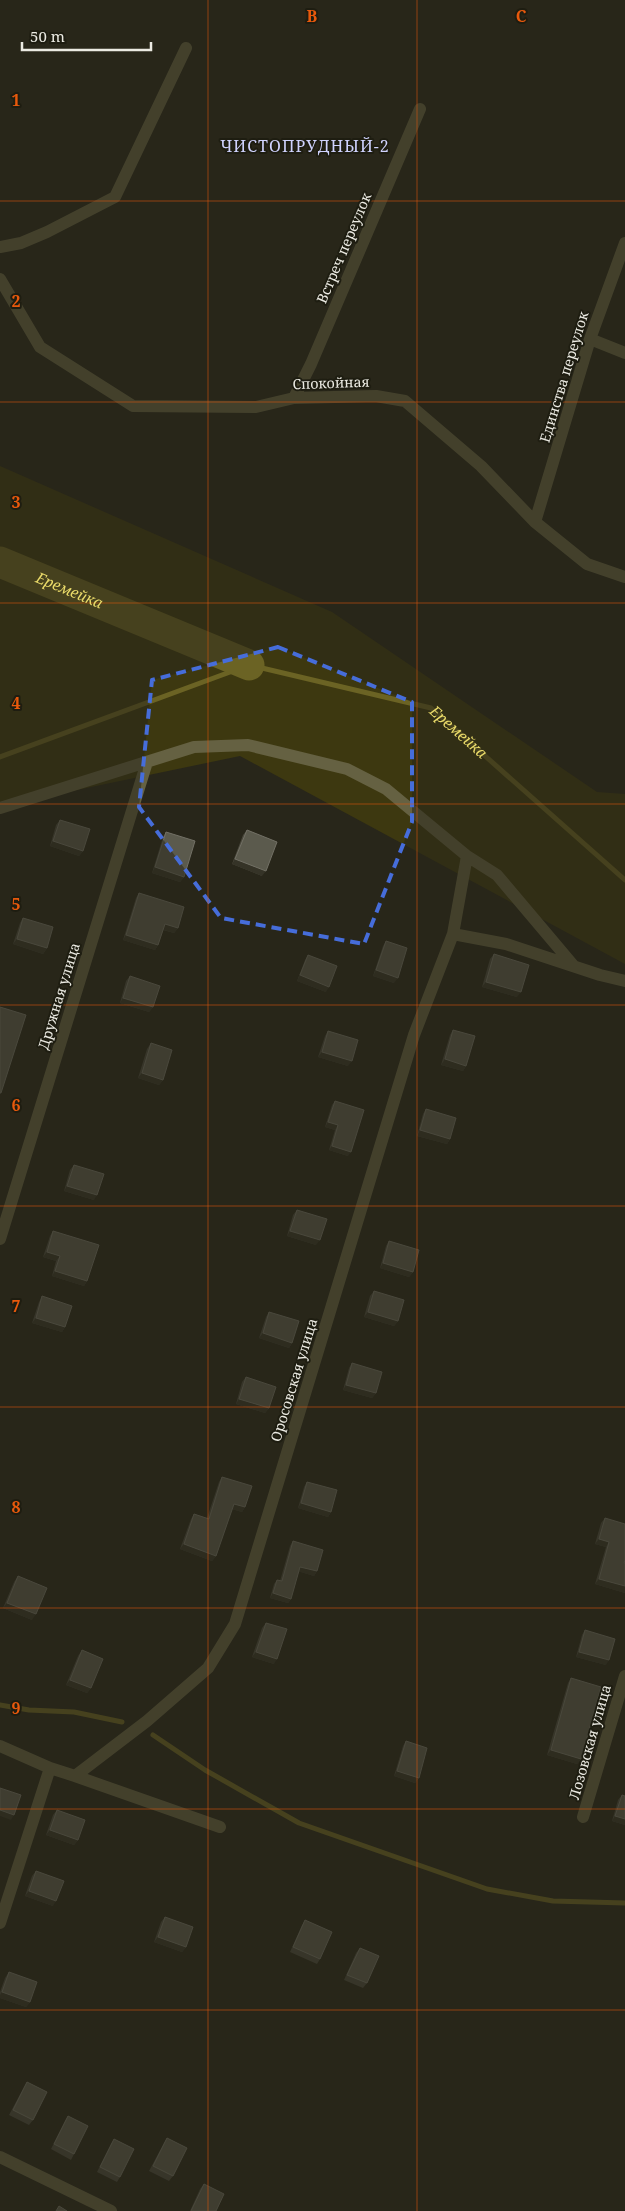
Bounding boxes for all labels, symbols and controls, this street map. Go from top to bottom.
text: B [307,5,318,27]
text: C [516,5,527,27]
scale bar [22,20,151,52]
text: 50 m [30,26,65,46]
text: 1 [11,89,21,111]
district label: ЧИСТОПРУДНЫЙ-2 [220,135,390,157]
street label: Встреч переулок [312,189,376,306]
text: 2 [11,290,21,312]
street label: Единства переулок [535,308,593,445]
street label: Спокойная [292,372,370,393]
text: 3 [11,491,21,513]
water label: Еремейка [32,567,107,613]
text: 4 [11,692,21,714]
water label: Еремейка [425,700,492,763]
text: 5 [11,893,21,915]
street label: Дружная улица [33,940,84,1052]
text: 6 [11,1094,21,1116]
text: 7 [11,1295,21,1317]
street label: Оросовская улица [266,1316,321,1444]
text: 8 [11,1496,21,1518]
street label: Лозовская улица [564,1682,615,1802]
text: 9 [11,1697,21,1719]

